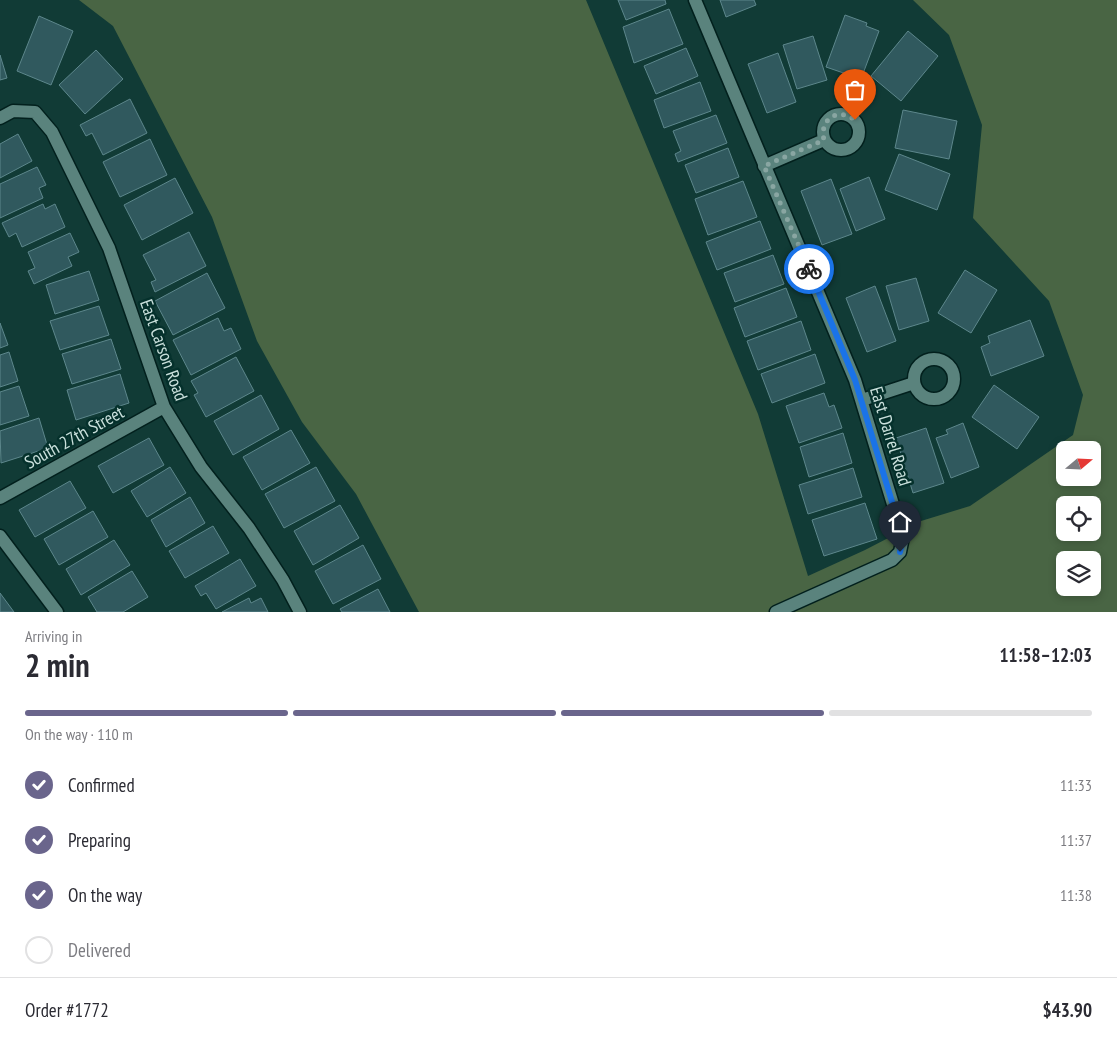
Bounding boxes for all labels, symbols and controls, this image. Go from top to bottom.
pin [834,69,876,120]
icon: bag [841,76,869,104]
courier [784,244,834,294]
icon: bike [795,255,823,283]
street label: East Carson Road [135,296,193,404]
street label: East Darrel Road [865,384,917,488]
street label: South 27th Street [20,400,128,474]
north arrow [1056,441,1101,486]
map controls [1056,441,1101,596]
button: locate [1056,496,1101,541]
pin [879,501,921,552]
icon: home [886,508,914,536]
button: layers [1056,551,1101,596]
text: Arriving in [25,626,82,646]
text: 11:58–12:03 [999,643,1092,667]
text: 2 min [25,644,90,686]
text: On the way · 110 m [25,724,133,744]
icon: check [25,771,53,799]
text: Confirmed [68,773,135,797]
text: 11:33 [1060,775,1092,795]
icon: check [25,826,53,854]
text: Preparing [68,828,131,852]
text: 11:37 [1060,830,1092,850]
icon: check [25,881,53,909]
text: On the way [68,883,142,907]
text: 11:38 [1060,885,1092,905]
text: Delivered [68,938,131,962]
text: Order #1772 [25,998,109,1022]
text: $43.90 [1043,998,1092,1022]

